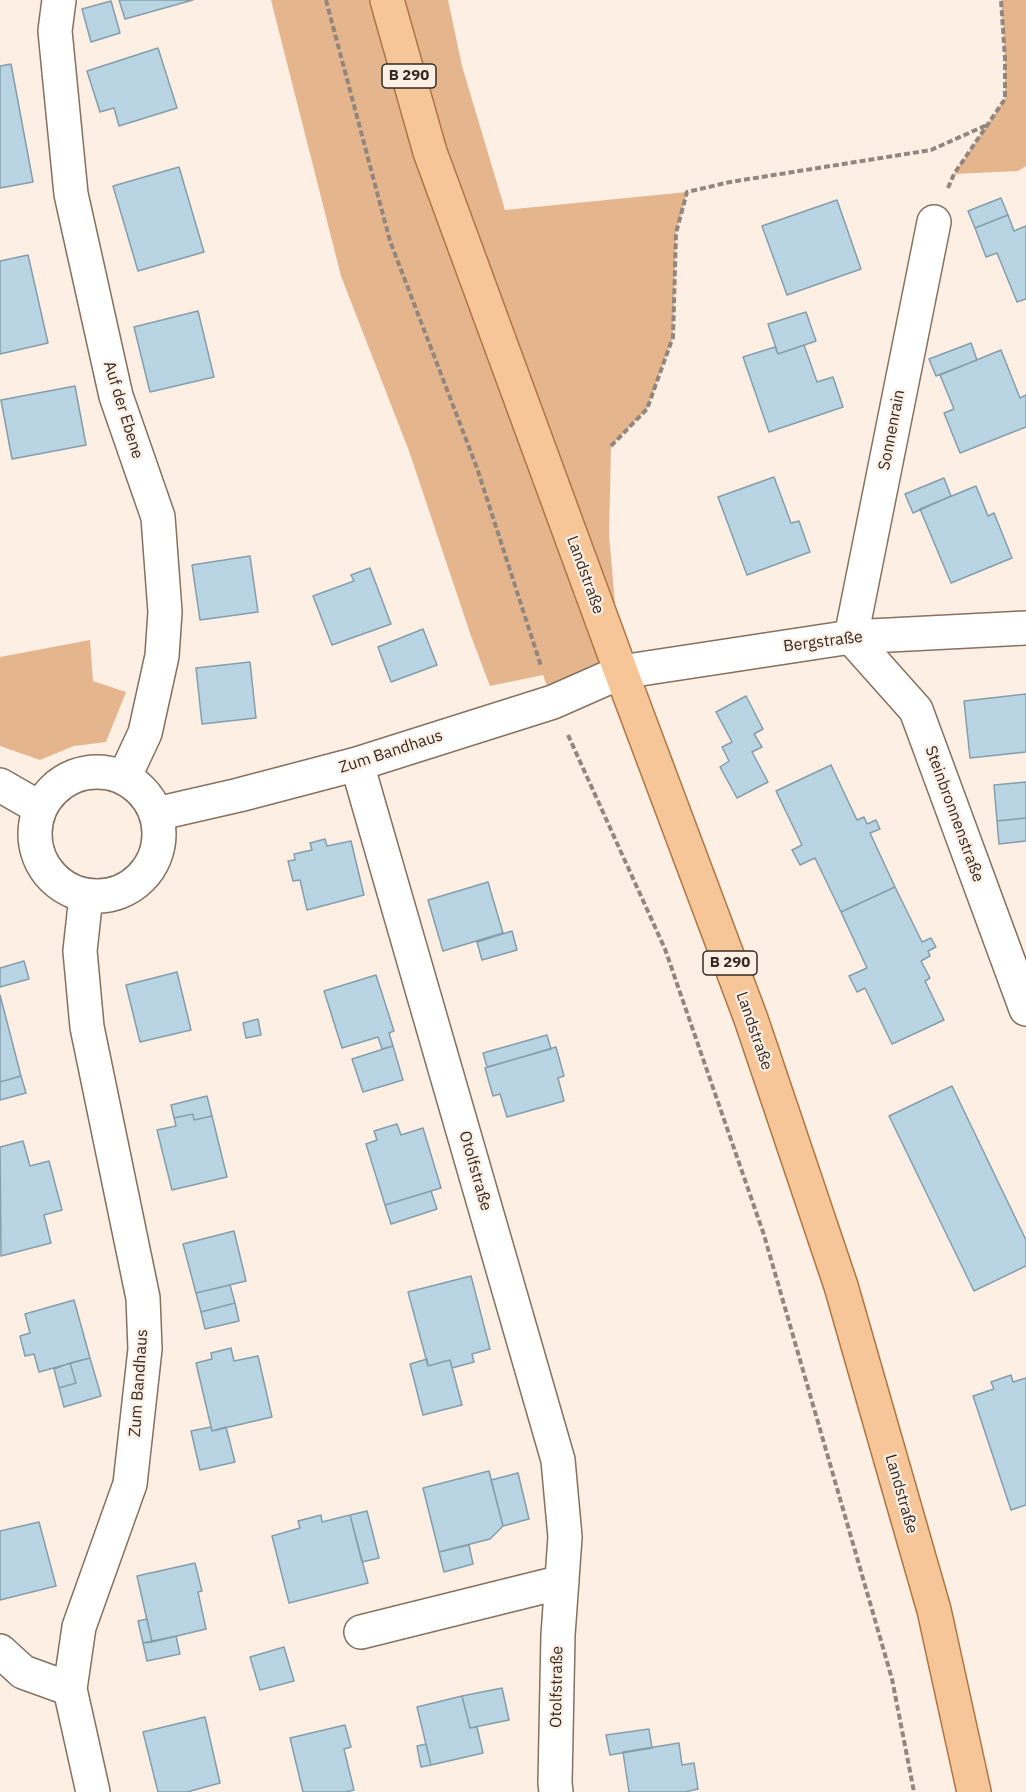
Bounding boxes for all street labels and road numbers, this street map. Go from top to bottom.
road number: B 290 [382,64,436,88]
street label: Auf der Ebene [99,359,147,461]
street label: Sonnenrain [875,388,909,472]
street label: Landstraße [562,533,608,617]
street label: Bergstraße [782,628,864,656]
street label: Zum Bandhaus [337,726,445,778]
street label: Steinbronnenstraße [920,743,988,885]
road number: B 290 [703,951,757,975]
street label: Landstraße [732,989,776,1073]
street label: Otolfstraße [454,1129,496,1213]
street label: Zum Bandhaus [126,1329,152,1437]
street label: Landstraße [881,1452,921,1536]
street label: Otolfstraße [547,1646,567,1728]

